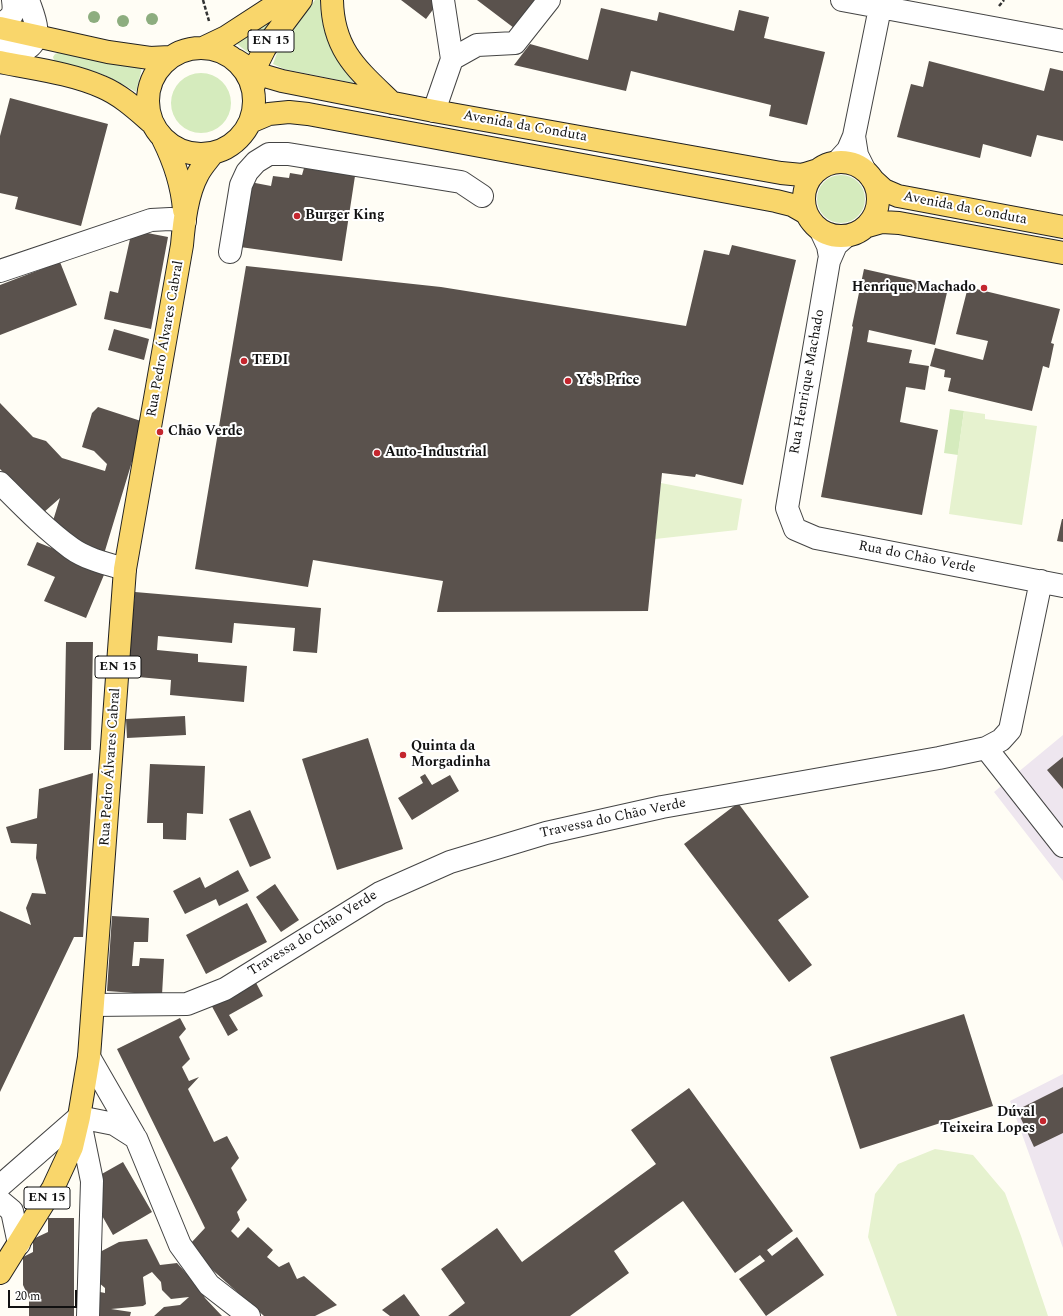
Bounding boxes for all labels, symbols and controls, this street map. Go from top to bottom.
road number: EN 15 [248,30,294,52]
street label: Avenida da Conduta [462,108,588,146]
street label: Avenida da Conduta [902,189,1028,229]
place label: Burger King [305,208,385,224]
marker: Burger King [292,211,302,221]
street label: Rua Pedro Álvares Cabral [144,259,188,419]
place label: Henrique Machado [852,280,976,296]
marker: Henrique Machado [979,283,989,293]
street label: Rua Henrique Machado [787,308,829,456]
place label: TEDI [252,353,288,369]
marker: TEDI [239,356,249,366]
place label: Ye's Price [576,373,639,389]
marker: Ye's Price [563,376,573,386]
place label: Chão Verde [168,424,243,440]
marker: Chão Verde [155,427,165,437]
place label: Auto-Industrial [385,445,487,461]
marker: Auto-Industrial [372,448,382,458]
street label: Rua do Chão Verde [857,538,977,578]
road number: EN 15 [95,656,141,678]
street label: Rua Pedro Álvares Cabral [97,687,125,847]
place label: Quinta da Morgadinha [411,739,491,772]
marker: Quinta da Morgadinha [398,750,408,760]
street label: Travessa do Chão Verde [538,795,688,843]
street label: Travessa do Chão Verde [245,887,381,981]
place label: Dúval Teixeira Lopes [940,1105,1035,1138]
marker: Dúval Teixeira Lopes [1038,1116,1048,1126]
road number: EN 15 [24,1187,70,1209]
scale bar [10,1282,79,1308]
text: 20 m [15,1287,40,1306]

